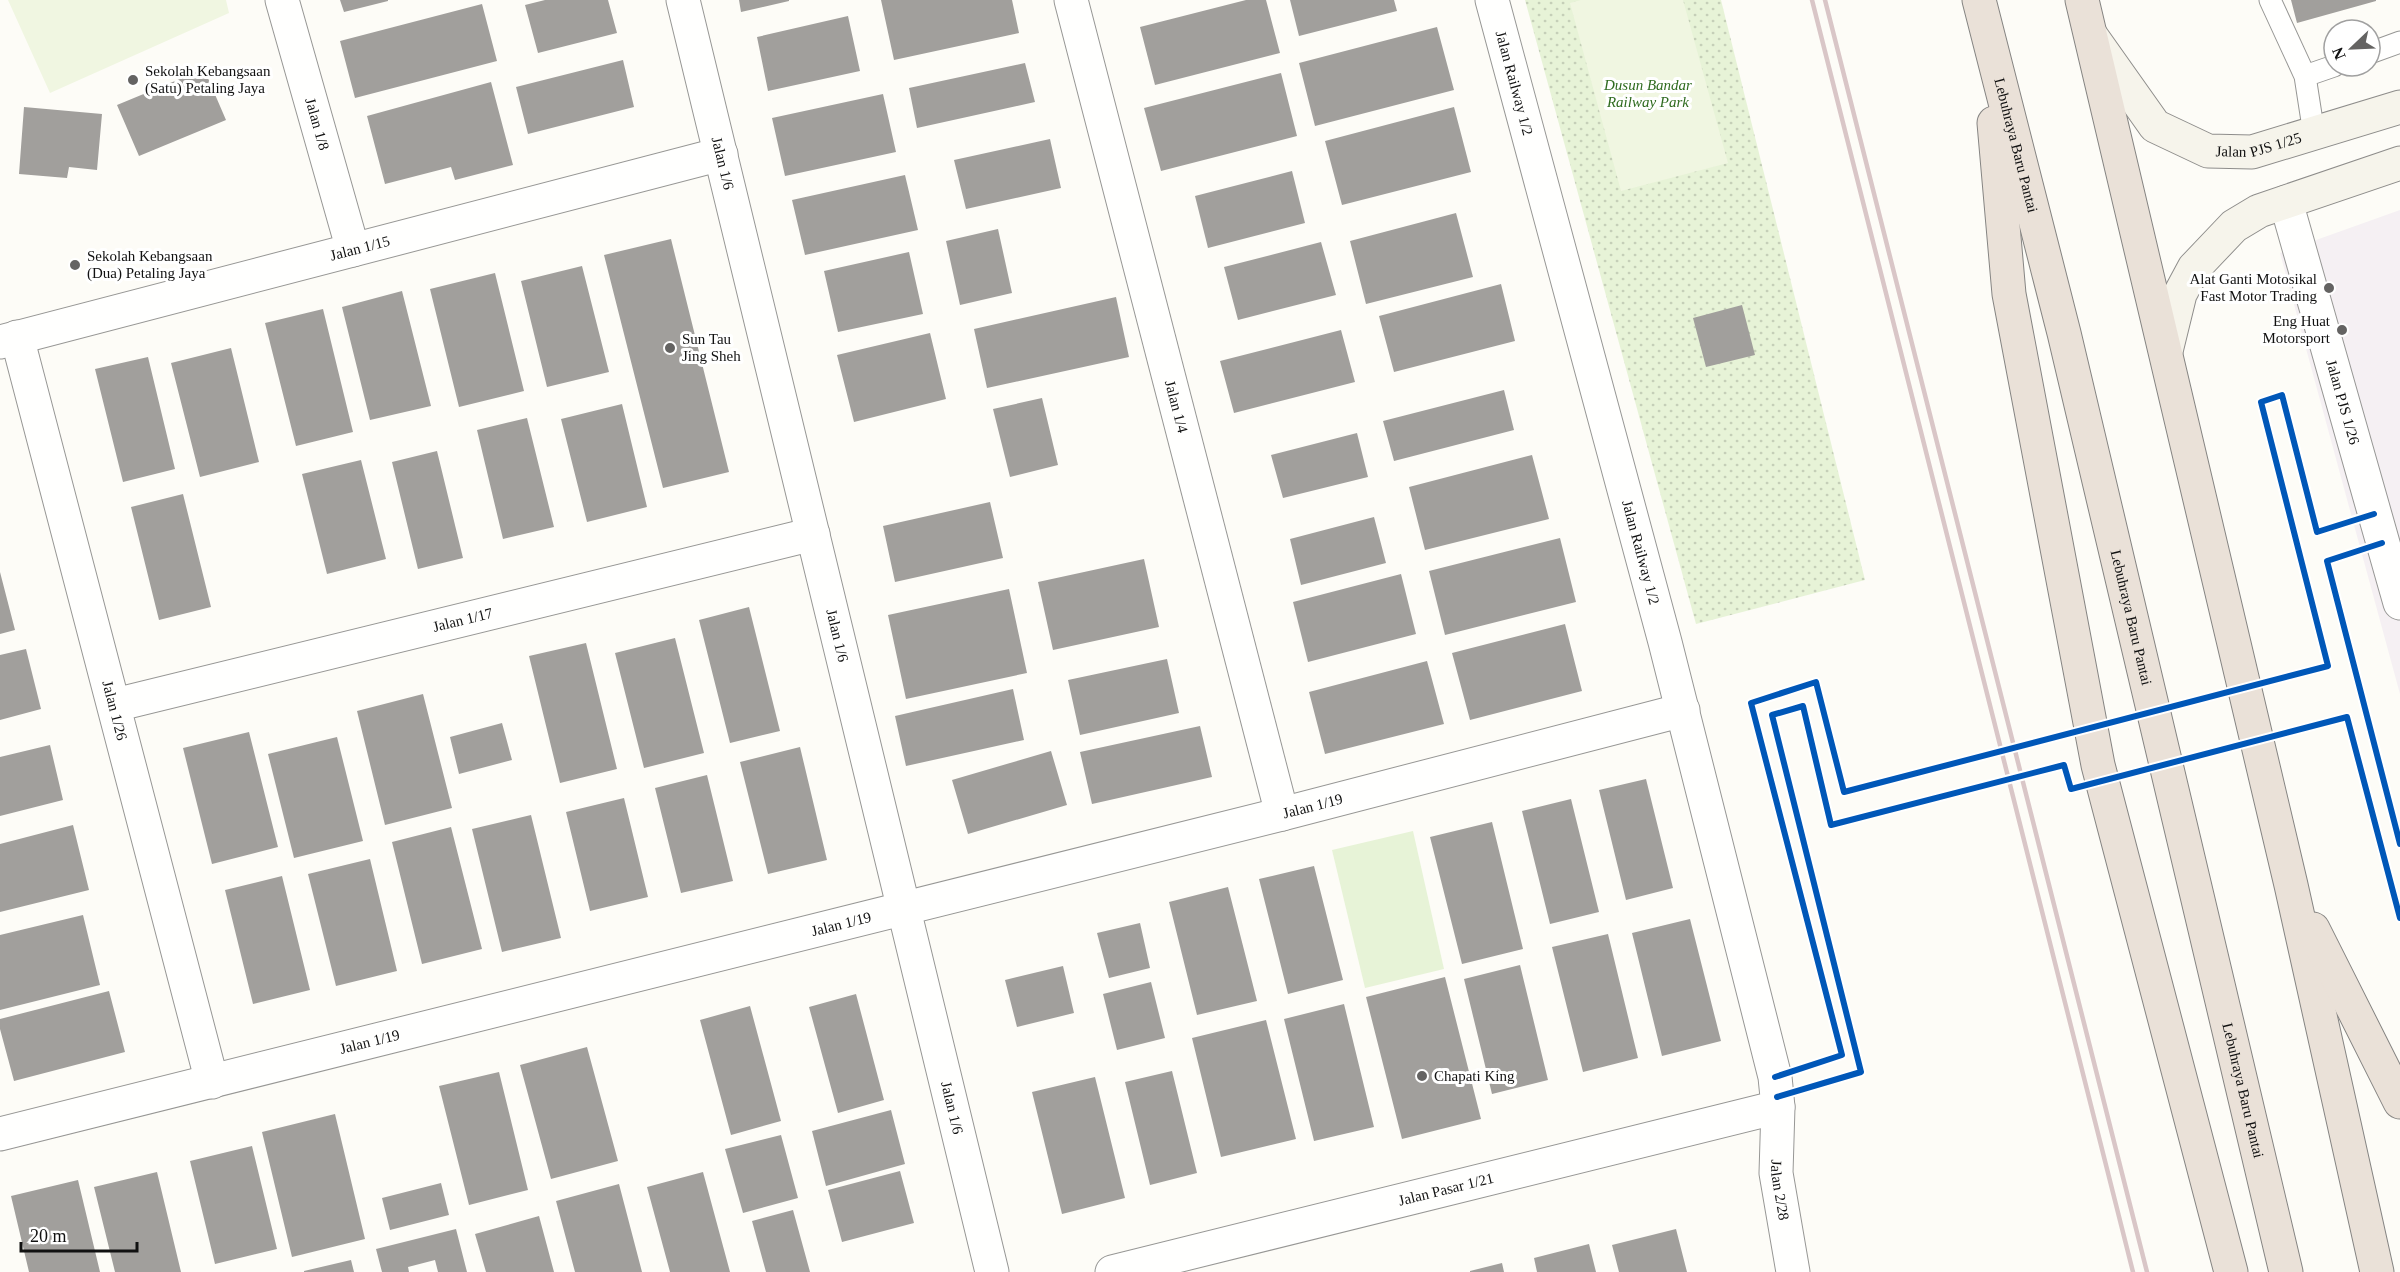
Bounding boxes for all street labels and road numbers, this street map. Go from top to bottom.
street label: Jalan Railway 1/2 [1493,29,1536,137]
street label: Lebuhraya Baru Pantai [1991,76,2041,214]
street label: Jalan 1/8 [302,96,332,152]
street label: Jalan PJS 1/25 [2215,129,2303,160]
street label: Jalan 1/6 [709,135,737,192]
street label: Jalan 1/15 [328,233,392,264]
street label: Jalan PJS 1/26 [2323,358,2363,447]
street label: Jalan 1/4 [1162,379,1191,435]
street label: Jalan Railway 1/2 [1619,498,1663,606]
street label: Lebuhraya Baru Pantai [2108,548,2155,687]
street label: Jalan 1/17 [431,605,495,635]
street label: Jalan 1/6 [823,607,852,664]
street label: Jalan 1/26 [99,679,130,743]
street label: Jalan 1/19 [1281,791,1344,821]
street label: Jalan 1/19 [810,909,873,939]
street label: Lebuhraya Baru Pantai [2219,1021,2267,1160]
street label: Jalan 1/19 [338,1027,401,1057]
street label: Jalan 1/6 [938,1080,966,1136]
street label: Jalan 2/28 [1768,1159,1792,1222]
street label: Jalan Pasar 1/21 [1397,1170,1495,1209]

